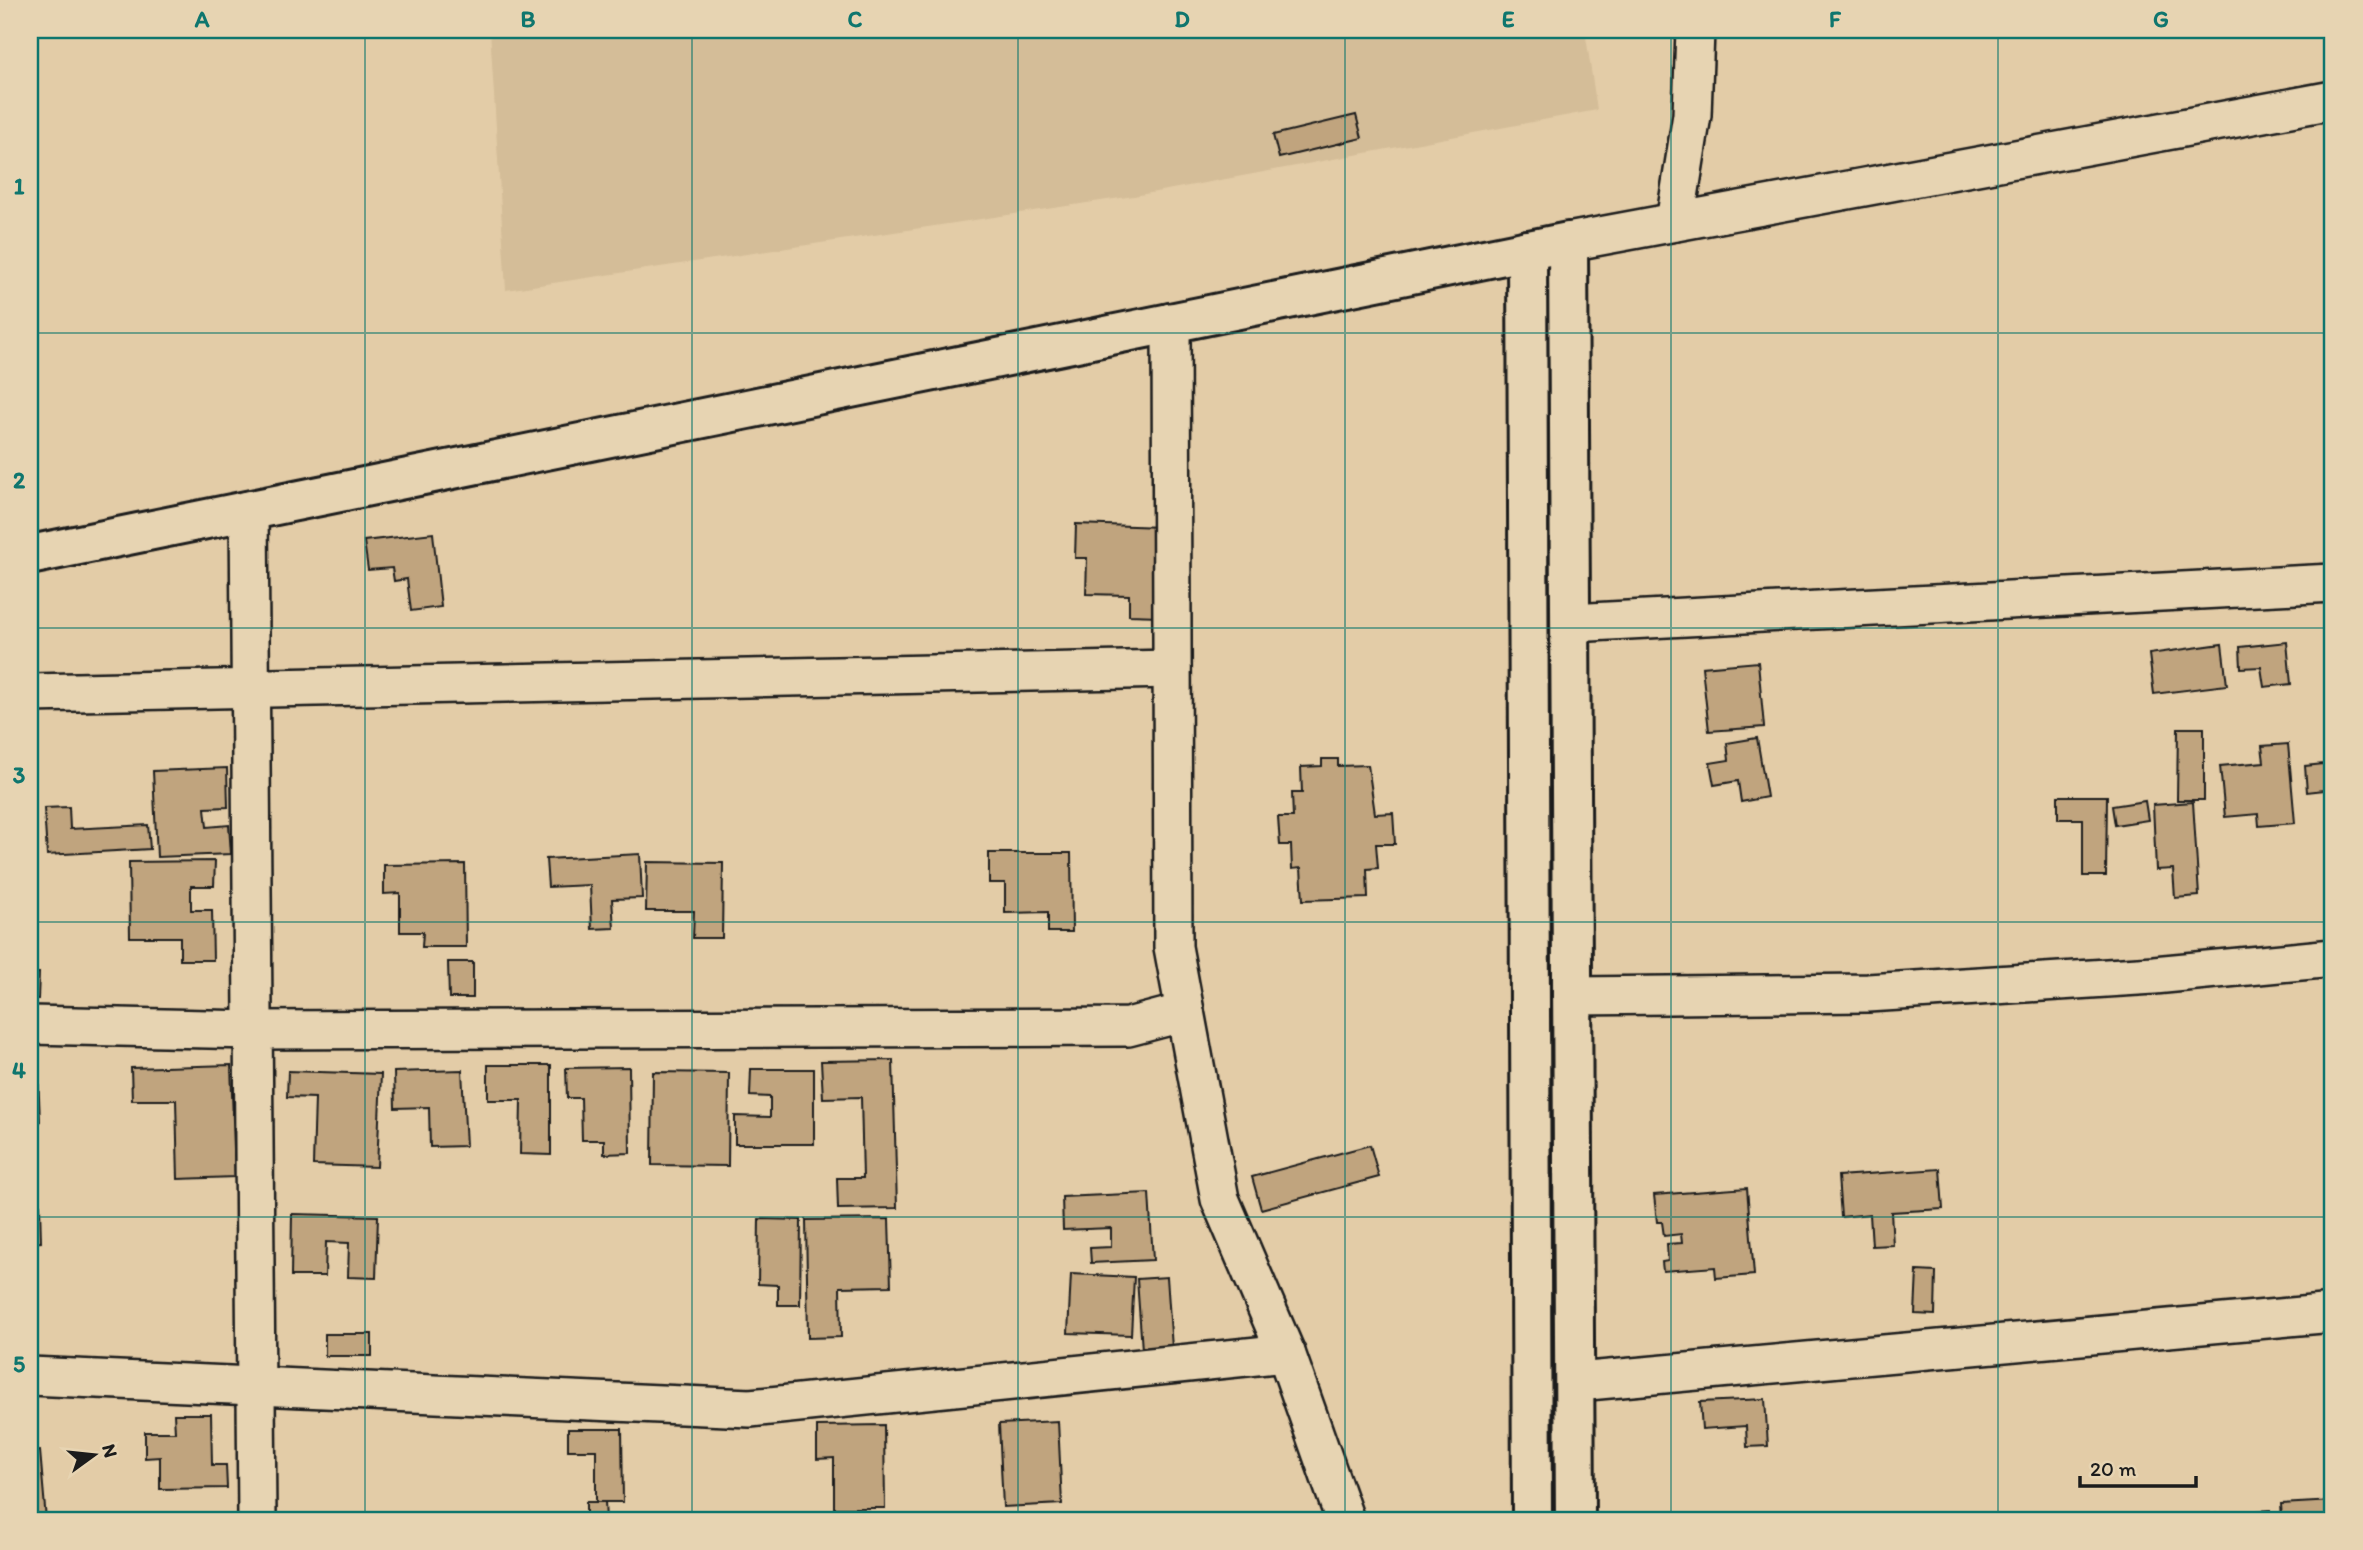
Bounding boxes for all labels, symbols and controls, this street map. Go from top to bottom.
text: A [194,5,210,33]
text: B [521,5,536,33]
text: C [848,5,863,33]
text: D [1174,5,1190,33]
text: E [1502,5,1515,33]
text: F [1829,5,1842,33]
text: G [2153,5,2169,33]
text: 1 [14,172,25,200]
text: 2 [13,466,26,494]
text: 3 [13,761,26,789]
text: 4 [12,1056,26,1084]
text: 5 [13,1350,25,1378]
north arrow [60,1420,130,1490]
text: N [97,1442,123,1460]
scale bar [2080,1445,2195,1489]
text: 20 m [2090,1456,2137,1481]

